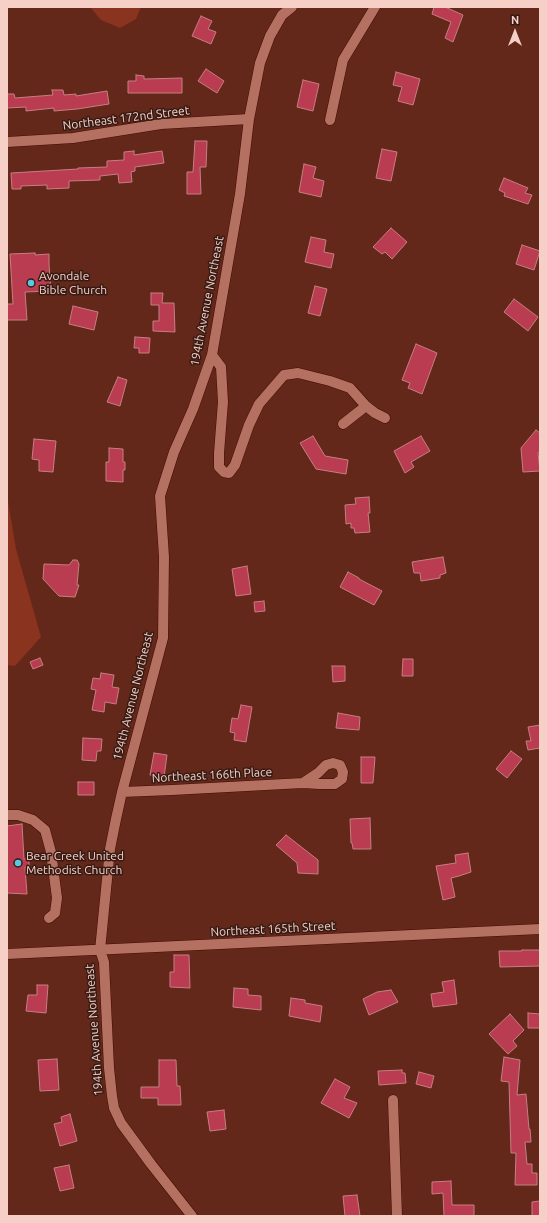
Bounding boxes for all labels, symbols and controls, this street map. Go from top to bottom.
north arrow [495,12,535,52]
text: N [511,14,519,26]
street label: Northeast 172nd Street [62,103,190,133]
street label: 194th Avenue Northeast [187,235,227,367]
place label: Avondale Bible Church [39,269,107,297]
marker: Avondale Bible Church [26,278,36,288]
street label: 194th Avenue Northeast [110,630,156,762]
street label: Northeast 166th Place [151,765,273,785]
place label: Bear Creek United Methodist Church [26,849,124,877]
marker: Bear Creek United Methodist Church [13,858,23,868]
street label: Northeast 165th Street [210,919,336,939]
street label: 194th Avenue Northeast [82,964,106,1096]

